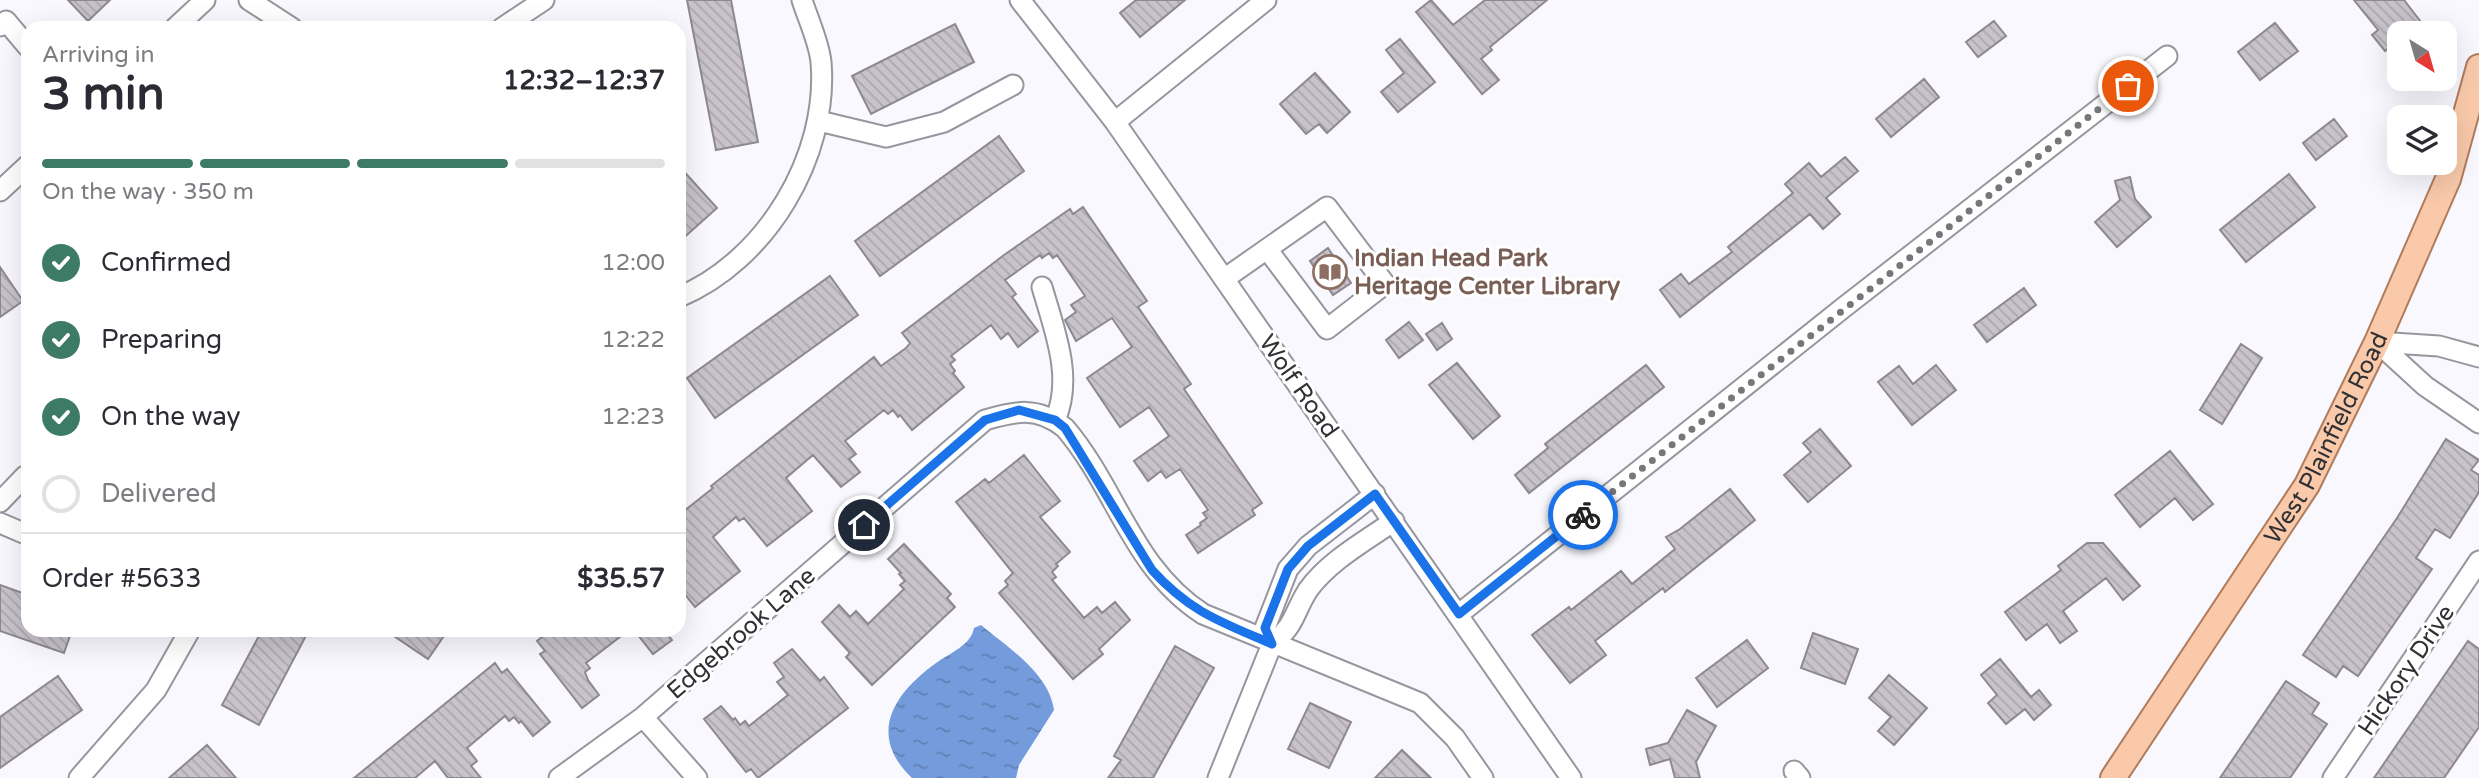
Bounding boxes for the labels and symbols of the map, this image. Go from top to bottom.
north arrow [2387,21,2457,91]
pin [2098,56,2158,116]
place label: Indian Head Park Heritage Center Library [1354,244,1620,301]
library icon: Indian Head Park Heritage Center Library [1311,253,1349,291]
street label: West Plainfield Road [2258,328,2395,549]
street label: Wolf Road [1252,329,1345,444]
courier [1548,480,1618,550]
pin [834,495,894,555]
street label: Edgebrook Lane [661,561,821,706]
street label: Hickory Drive [2352,599,2461,741]

